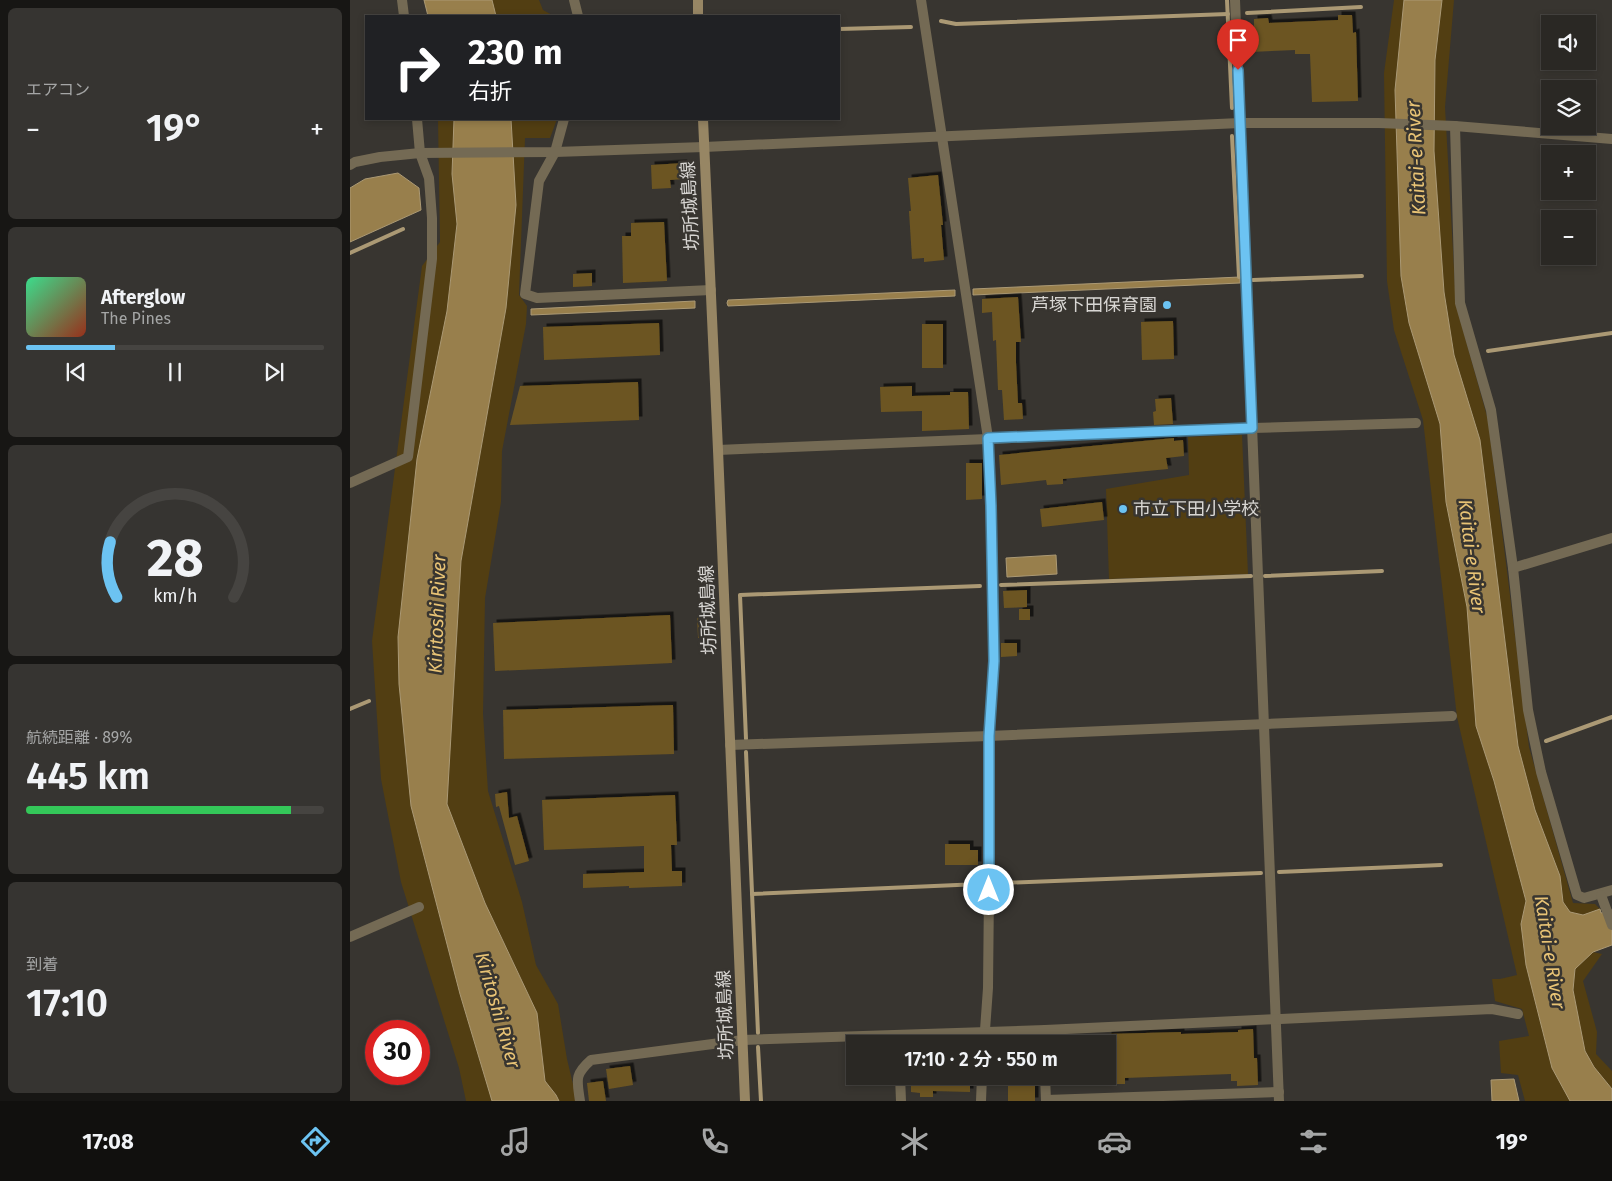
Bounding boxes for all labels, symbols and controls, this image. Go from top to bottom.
map controls [1541,15,1596,265]
button: sound [1541,15,1596,70]
pin [1217,19,1259,70]
icon: arrive [1224,26,1252,54]
text: 230 m [468,31,562,73]
icon: right [385,35,450,100]
text: 右折 [468,78,512,105]
text: エアコン [26,80,90,99]
button: layers [1541,80,1596,135]
water label: Kaitai-e River [1401,99,1430,216]
text: 19° [146,105,204,151]
text: − [26,113,40,146]
text: + [310,113,324,146]
button: + [1541,145,1596,200]
street label: 坊所城島線 [677,160,703,252]
button: − [1541,210,1596,265]
text: Afterglow [101,286,185,309]
place label: 芦塚下田保育園 [1031,294,1157,316]
marker: 芦塚下田保育園 [1161,299,1173,311]
text: The Pines [101,309,171,328]
icon: previous [62,358,90,386]
icon: pause [161,358,189,386]
icon: next [260,358,288,386]
place label: 市立下田小学校 [1133,498,1259,520]
water label: Kaitai-e River [1454,498,1490,615]
marker: 市立下田小学校 [1117,503,1129,515]
text: 28 [146,527,204,590]
water label: Kiritoshi River [423,553,451,674]
street label: 坊所城島線 [695,565,721,655]
text: km/h [153,585,197,607]
text: 航続距離 · 89% [26,728,132,747]
text: 445 km [26,753,150,799]
position arrow [962,863,1014,915]
water label: Kaitai-e River [1530,894,1570,1011]
water label: Kiritoshi River [471,950,526,1071]
text: 到着 [26,955,58,974]
street label: 坊所城島線 [712,970,738,1060]
text: 17:10 [26,980,108,1026]
speed limit sign: 30 [365,1020,430,1085]
text: 17:10 · 2 分 · 550 m [904,1048,1058,1071]
icon: directions [298,1124,333,1159]
icon: music [498,1124,533,1159]
icon: phone [697,1124,732,1159]
icon: climate [897,1124,932,1159]
icon: car [1097,1124,1132,1159]
icon: filters [1296,1124,1331,1159]
text: 17:08 [82,1128,134,1155]
text: 19° [1496,1128,1530,1155]

